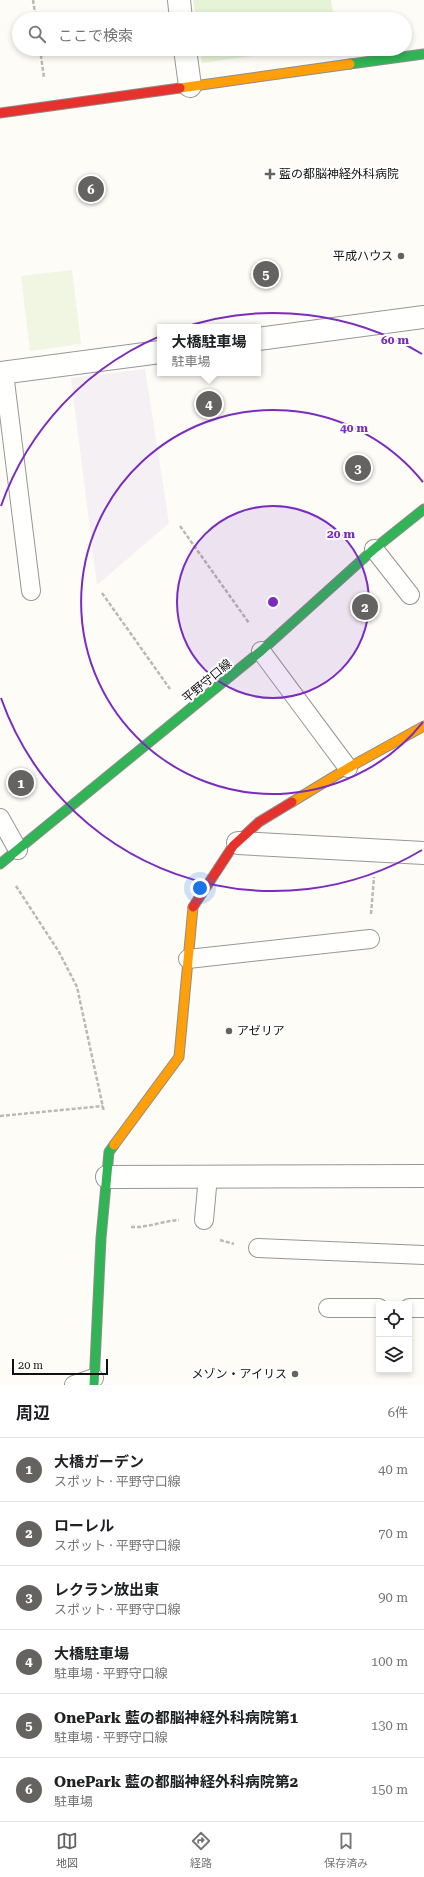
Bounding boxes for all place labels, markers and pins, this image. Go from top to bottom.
place label: 藍の都脳神経外科病院 [279,167,399,181]
marker: 藍の都脳神経外科病院 [264,168,276,180]
pin: 6 [78,174,104,204]
place label: 平成ハウス [333,249,393,263]
marker: 平成ハウス [396,251,406,261]
pin: 5 [253,259,279,289]
pin: 4 [196,389,222,419]
pin: 3 [345,453,371,483]
pin: 2 [352,592,378,622]
centre of rings [266,595,280,609]
pin: 1 [8,768,34,798]
place label: アゼリア [237,1024,285,1038]
marker: アゼリア [224,1026,234,1036]
place label: メゾン・アイリス [192,1367,287,1381]
marker: メゾン・アイリス [290,1369,300,1379]

